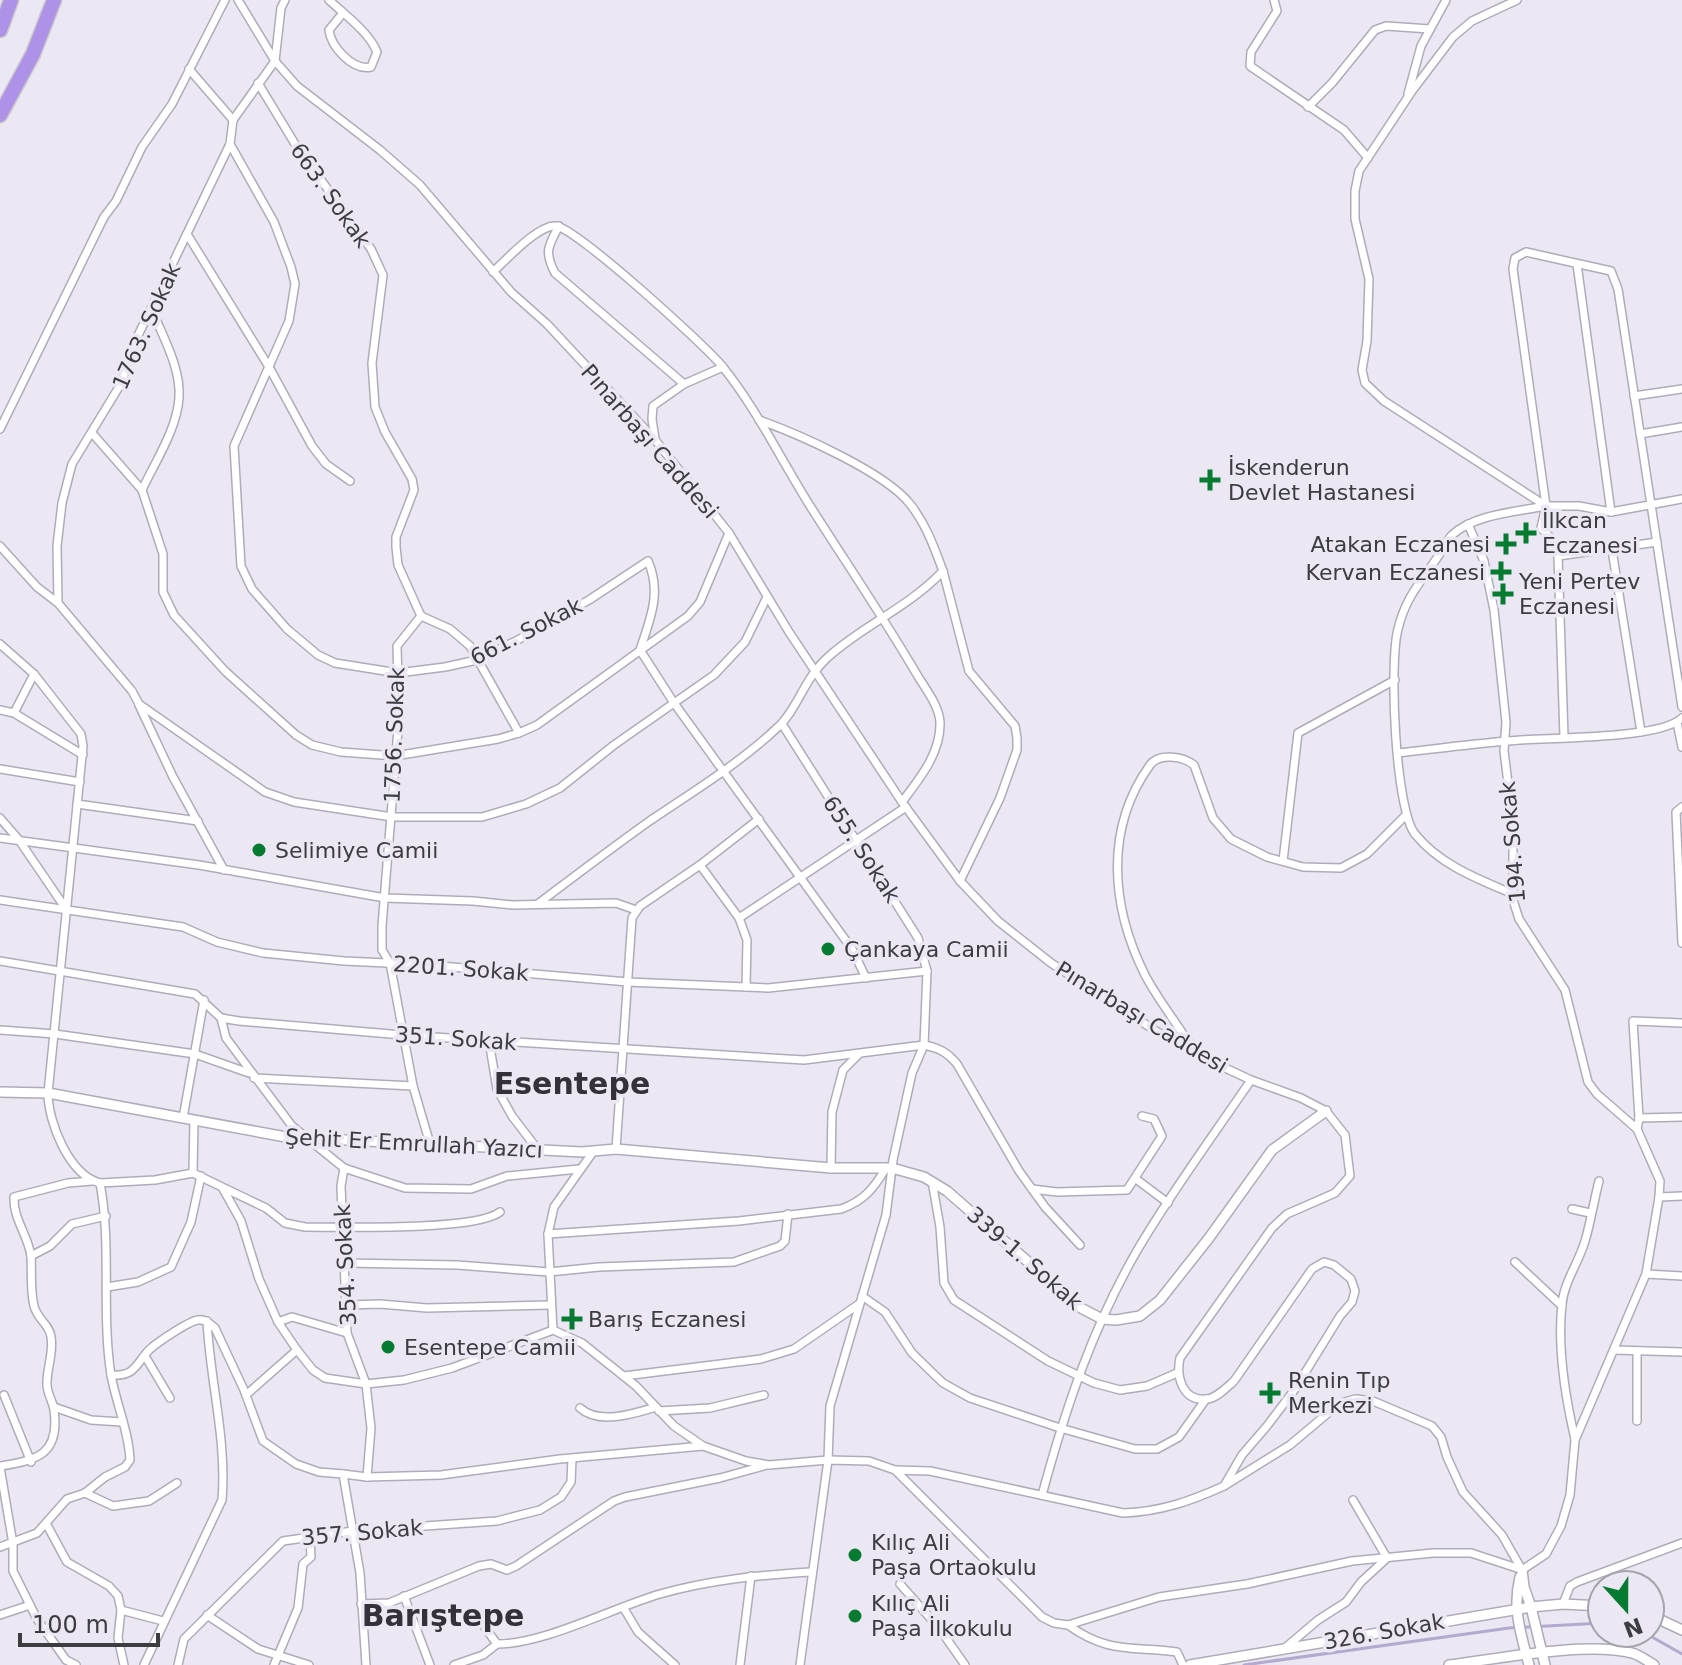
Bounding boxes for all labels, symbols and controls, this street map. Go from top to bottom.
street label: 663. Sokak [285,138,376,253]
street label: 1763. Sokak [107,259,186,393]
street label: Pınarbaşı Caddesi [576,359,723,523]
place label: İskenderun Devlet Hastanesi [1228,455,1415,505]
marker: İskenderun Devlet Hastanesi [1199,469,1221,491]
place label: İlkcan Eczanesi [1542,508,1638,558]
marker: İlkcan Eczanesi [1517,524,1535,542]
place label: Atakan Eczanesi [1310,532,1490,557]
marker: Atakan Eczanesi [1497,535,1515,553]
place label: Kervan Eczanesi [1306,560,1485,585]
marker: Kervan Eczanesi [1492,563,1510,581]
place label: Yeni Pertev Eczanesi [1518,569,1640,619]
marker: Yeni Pertev Eczanesi [1494,585,1512,603]
street label: 661. Sokak [466,593,586,670]
street label: 1756. Sokak [380,666,409,803]
street label: 194. Sokak [1495,780,1530,904]
street label: 655. Sokak [818,791,905,907]
place label: Selimiye Camii [275,838,438,863]
marker: Selimiye Camii [250,841,268,859]
place label: Çankaya Camii [844,937,1009,962]
marker: Çankaya Camii [819,940,837,958]
street label: 2201. Sokak [392,951,530,986]
street label: Pınarbaşı Caddesi [1051,956,1232,1079]
street label: 351. Sokak [394,1022,518,1055]
district label: Esentepe [494,1066,650,1101]
street label: Şehit Er Emrullah Yazıcı [285,1124,543,1163]
street label: 339-1. Sokak [962,1202,1087,1315]
street label: 354. Sokak [330,1203,361,1327]
place label: Barış Eczanesi [588,1307,746,1332]
marker: Barış Eczanesi [563,1310,581,1328]
place label: Esentepe Camii [404,1335,576,1360]
marker: Esentepe Camii [379,1338,397,1356]
place label: Renin Tıp Merkezi [1288,1368,1390,1418]
marker: Renin Tıp Merkezi [1259,1382,1281,1404]
street label: 357. Sokak [300,1515,424,1550]
place label: Kılıç Ali Paşa Ortaokulu [871,1530,1037,1580]
marker: Kılıç Ali Paşa Ortaokulu [846,1546,864,1564]
north arrow [1586,1569,1666,1649]
place label: Kılıç Ali Paşa İlkokulu [871,1591,1013,1641]
scale bar [20,1597,158,1647]
district label: Barıştepe [362,1598,524,1633]
marker: Kılıç Ali Paşa İlkokulu [846,1607,864,1625]
street label: 326. Sokak [1322,1609,1447,1654]
text: 100 m [32,1611,109,1639]
text: N [1620,1612,1646,1642]

